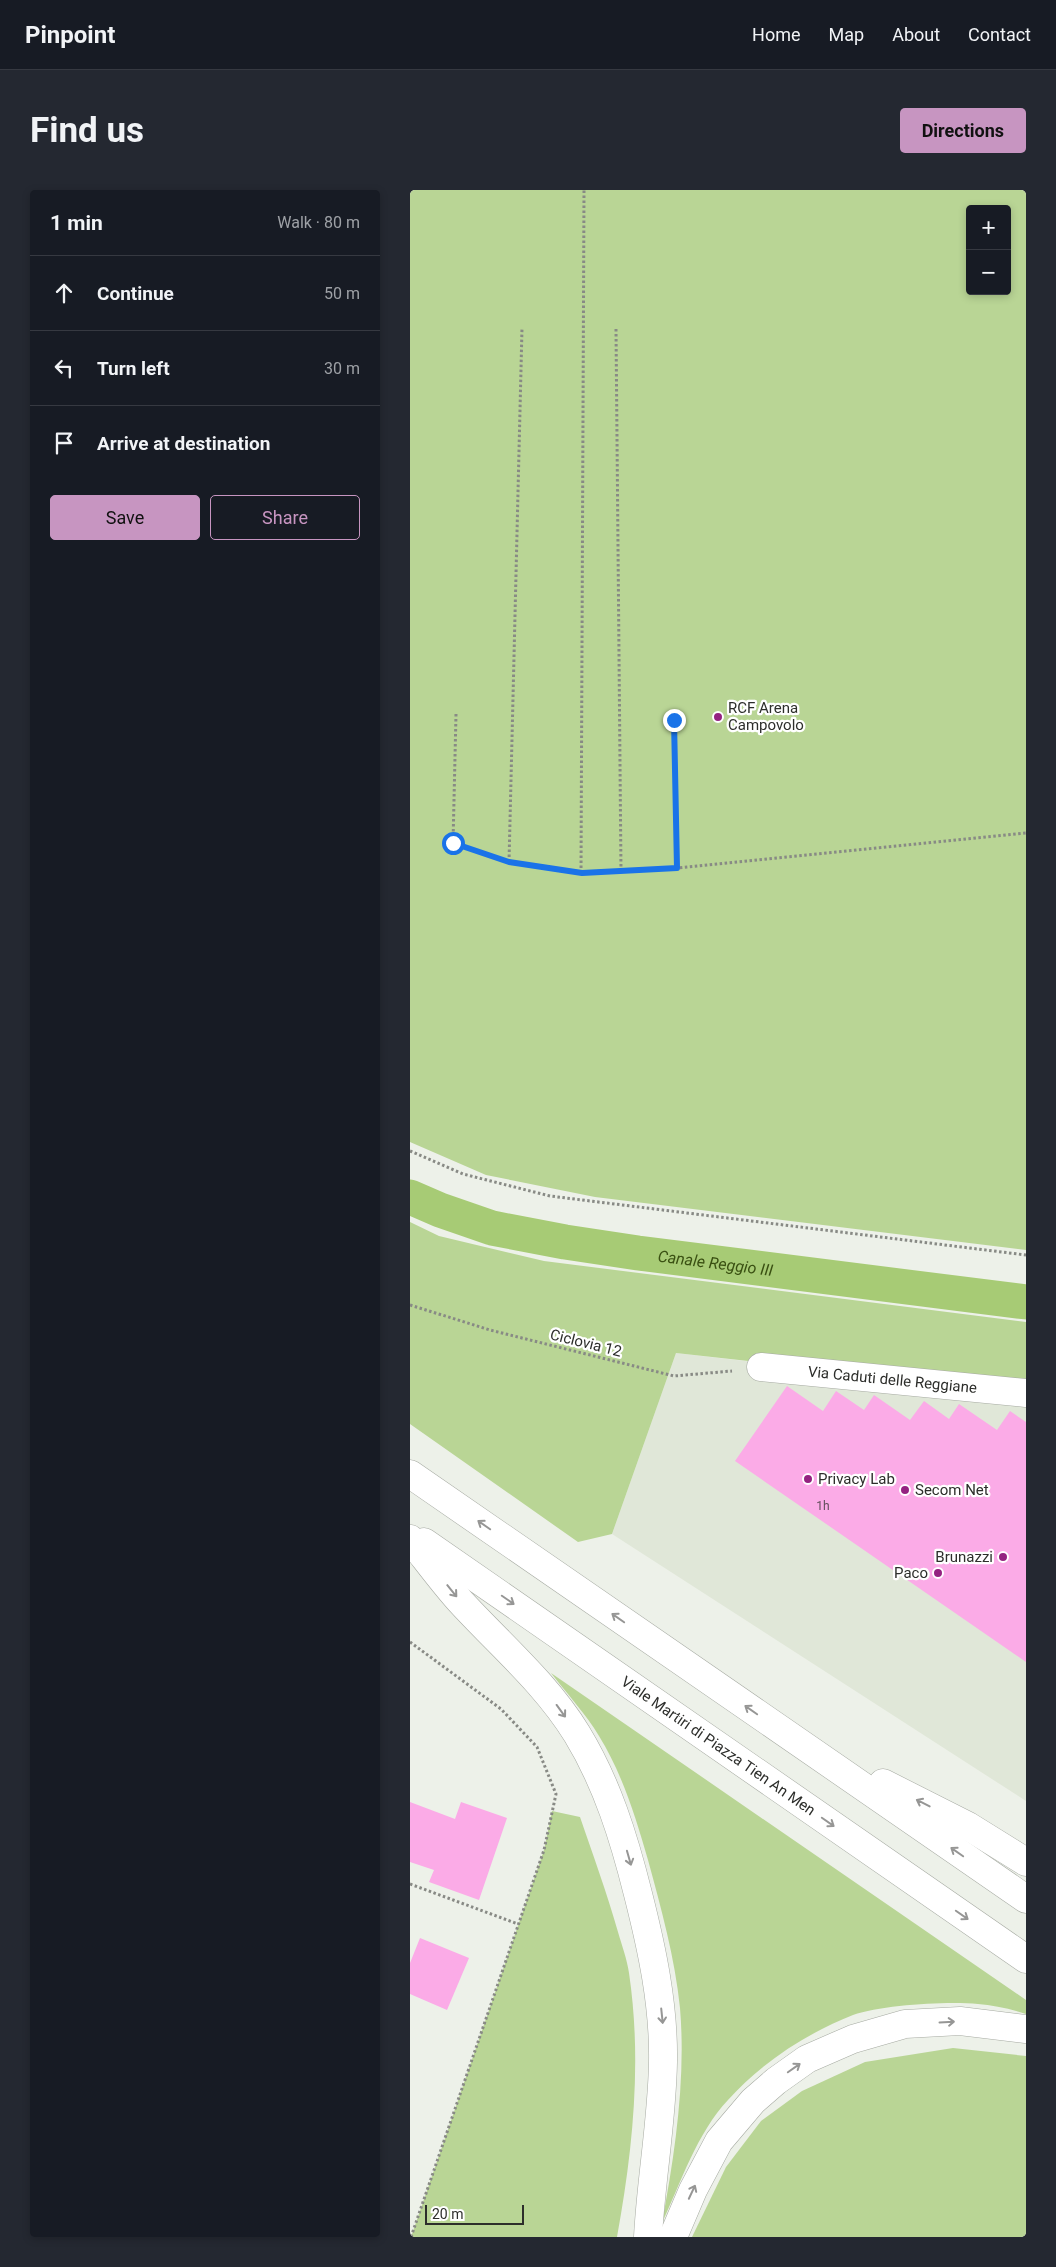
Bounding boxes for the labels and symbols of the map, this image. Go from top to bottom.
place label: RCF Arena Campovolo [728,699,804,734]
route end [663,709,686,732]
marker: RCF Arena Campovolo [712,711,724,723]
route start [442,832,465,855]
water label: Canale Reggio III [657,1246,775,1280]
street label: Ciclovia 12 [548,1325,624,1361]
street label: Via Caduti delle Reggiane [807,1363,978,1397]
place label: Privacy Lab [818,1470,895,1488]
marker: Privacy Lab [802,1473,814,1485]
place label: Secom Net [915,1481,989,1499]
marker: Secom Net [899,1484,911,1496]
house number: 1h [816,1499,830,1513]
one-way arrow [477,1520,491,1530]
place label: Brunazzi [935,1548,993,1566]
marker: Brunazzi [997,1551,1009,1563]
place label: Paco [894,1564,928,1582]
marker: Paco [932,1567,944,1579]
one-way arrow [446,1584,457,1597]
one-way arrow [500,1595,514,1605]
one-way arrow [611,1613,625,1623]
street label: Viale Martiri di Piazza Tien An Men [618,1672,819,1819]
one-way arrow [555,1704,566,1717]
one-way arrow [744,1705,758,1715]
one-way arrow [916,1798,931,1808]
one-way arrow [821,1817,835,1827]
one-way arrow [950,1847,964,1857]
one-way arrow [624,1849,634,1865]
one-way arrow [955,1910,969,1920]
one-way arrow [657,2008,667,2024]
one-way arrow [938,2017,954,2026]
one-way arrow [786,2063,800,2073]
one-way arrow [688,2185,697,2200]
scale bar [425,2202,524,2225]

